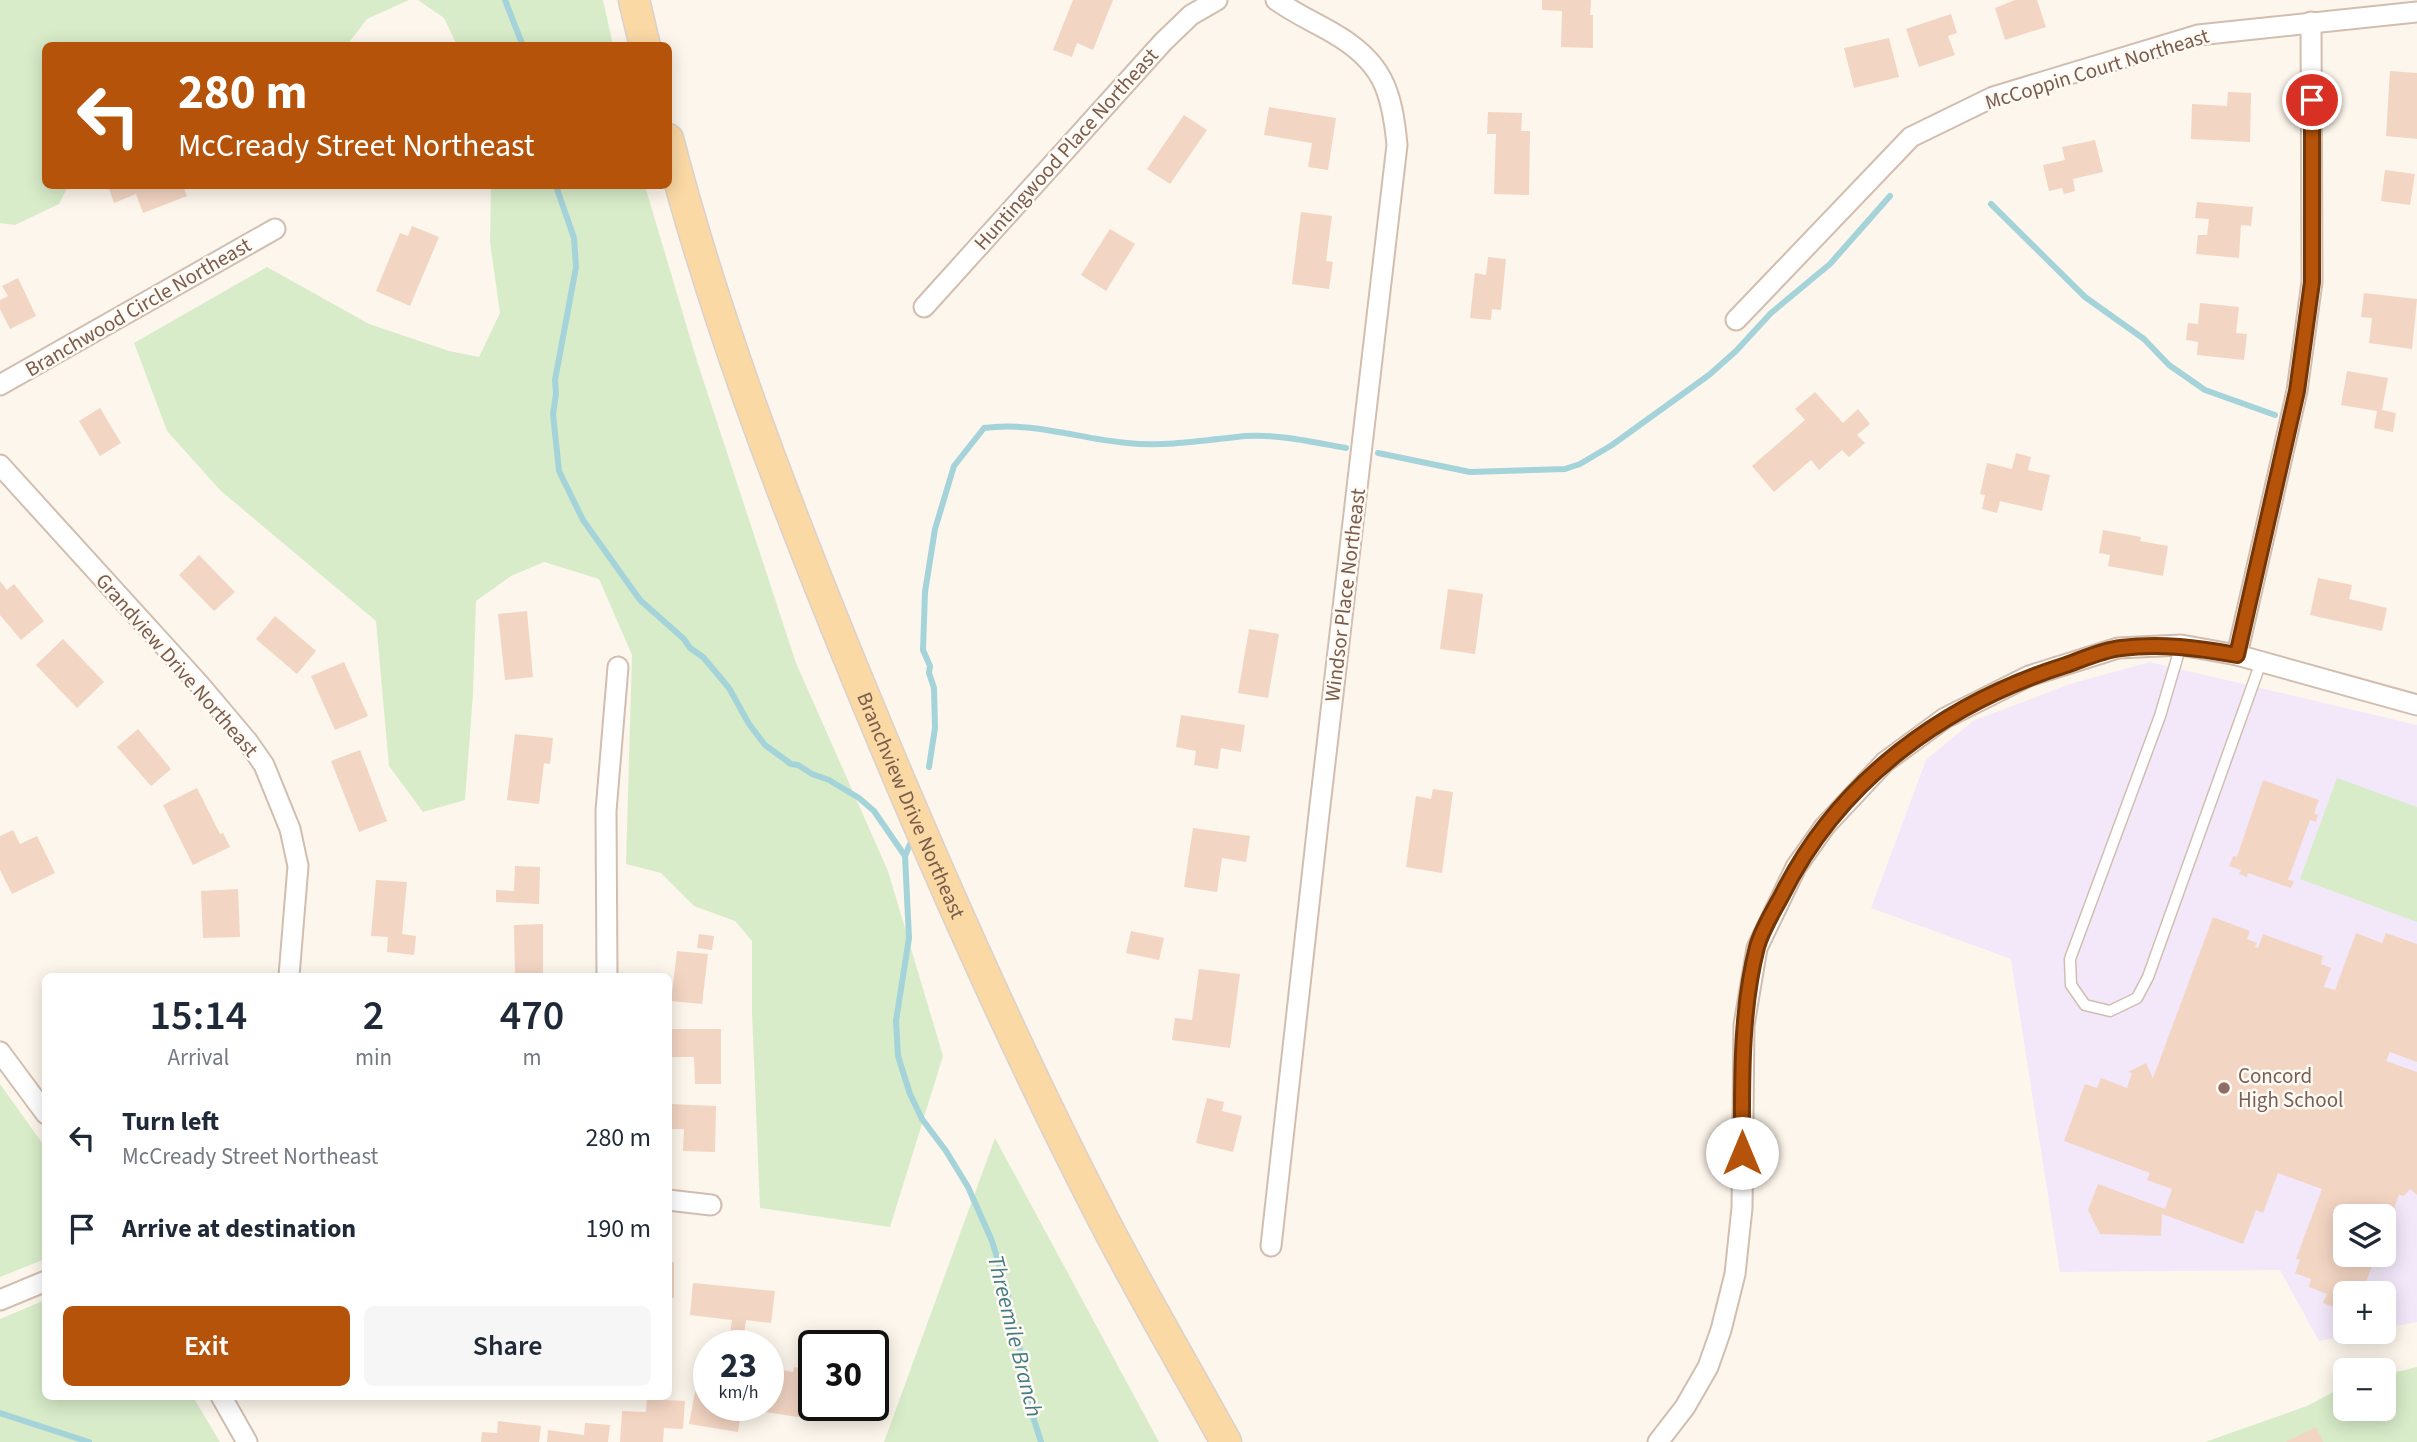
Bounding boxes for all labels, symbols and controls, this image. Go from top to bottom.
street label: McCoppin Court Northeast [1981,21,2213,117]
street label: Huntingwood Place Northeast [967,41,1165,257]
text: 280 m [178,58,307,128]
icon: left [63,70,154,161]
pin [2282,70,2342,130]
icon: arrive [2293,81,2331,119]
text: McCready Street Northeast [178,123,535,169]
street label: Branchwood Circle Northeast [19,230,257,384]
street label: Windsor Place Northeast [1317,486,1373,704]
street label: Grandview Drive Northeast [89,566,265,764]
street label: Branchview Drive Northeast [849,687,973,924]
text: 15:14 [150,986,247,1046]
text: 2 [363,986,384,1046]
text: 470 [500,986,564,1046]
text: Arrival [168,1041,229,1074]
text: min [355,1041,392,1074]
text: m [523,1041,542,1074]
place label: Concord High School [2238,1061,2343,1115]
marker: Concord High School [2216,1080,2232,1096]
text: Turn left [122,1103,219,1140]
position arrow [1705,1116,1779,1190]
icon: left [63,1119,101,1157]
text: 280 m [585,1119,651,1156]
text: McCready Street Northeast [122,1140,378,1173]
map controls [2333,1204,2396,1421]
button: layers [2333,1204,2396,1267]
icon: arrive [63,1210,101,1248]
text: Arrive at destination [122,1210,356,1247]
text: 190 m [585,1210,651,1247]
water label: Threemile Branch [979,1252,1051,1420]
button: + [2333,1281,2396,1344]
button: Exit [63,1306,350,1386]
button: Share [364,1306,651,1386]
speed limit sign: 30 [798,1330,889,1421]
text: 23 [720,1341,757,1391]
button: − [2333,1358,2396,1421]
text: km/h [719,1380,758,1405]

